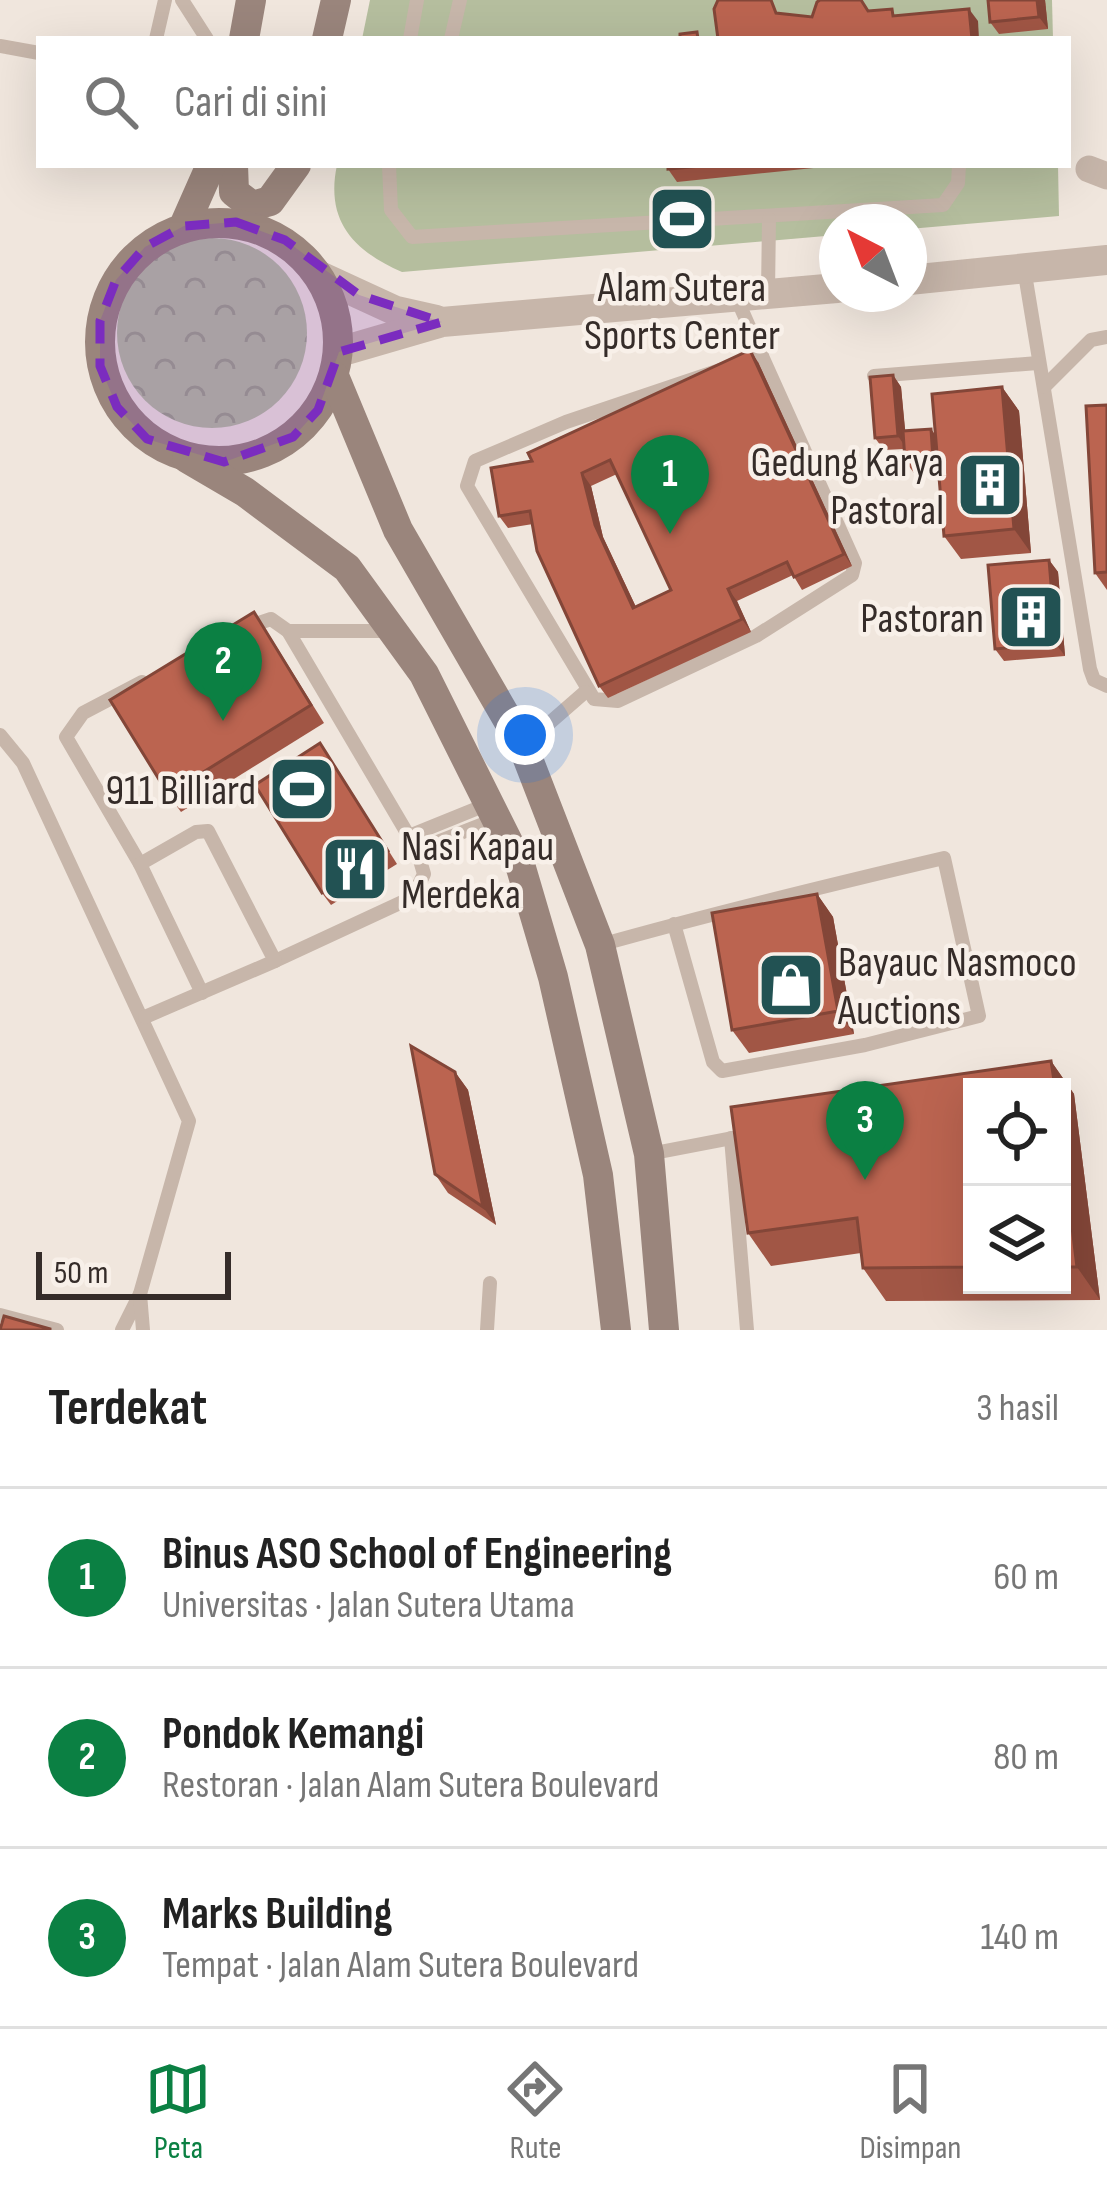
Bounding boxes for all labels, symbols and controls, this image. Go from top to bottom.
search box [36,36,1071,168]
icon: search [78,69,144,135]
text: Cari di sini [174,75,327,130]
sports icon: Alam Sutera Sports Center [647,184,717,254]
north arrow [819,204,927,312]
place label: Alam Sutera Sports Center [584,263,780,362]
pin: 1 [631,435,709,534]
place label: Gedung Karya Pastoral [751,438,944,537]
building icon: Gedung Karya Pastoral [955,450,1025,520]
building icon: Pastoran [996,582,1066,652]
place label: Pastoran [860,594,984,645]
pin: 2 [184,622,262,721]
your location [495,705,555,765]
sports icon: 911 Billiard [267,754,337,824]
place label: 911 Billiard [105,766,256,817]
place label: Nasi Kapau Merdeka [401,822,554,921]
restaurant icon: Nasi Kapau Merdeka [320,834,390,904]
place label: Bayauc Nasmoco Auctions [837,938,1077,1037]
shop icon: Bayauc Nasmoco Auctions [756,950,826,1020]
map controls [963,1078,1071,1294]
button: locate [963,1078,1071,1186]
pin: 3 [826,1081,904,1180]
button: layers [963,1186,1071,1294]
scale bar [36,1246,231,1299]
text: 50 m [54,1253,108,1293]
text: Terdekat [48,1378,207,1439]
text: 3 hasil [976,1385,1059,1432]
text: Binus ASO School of Engineering [162,1527,672,1582]
text: 1 [79,1554,95,1601]
text: 60 m [993,1554,1059,1601]
text: Universitas · Jalan Sutera Utama [162,1582,575,1629]
text: Pondok Kemangi [162,1707,424,1762]
text: 2 [78,1734,96,1781]
text: 80 m [993,1734,1059,1781]
text: Restoran · Jalan Alam Sutera Boulevard [162,1762,659,1809]
text: Marks Building [162,1887,392,1942]
text: 3 [78,1914,96,1961]
text: 140 m [980,1914,1059,1961]
text: Tempat · Jalan Alam Sutera Boulevard [162,1942,639,1989]
tab: Peta [145,2056,211,2168]
tab: Rute [502,2056,568,2168]
tab: Disimpan [859,2056,961,2168]

